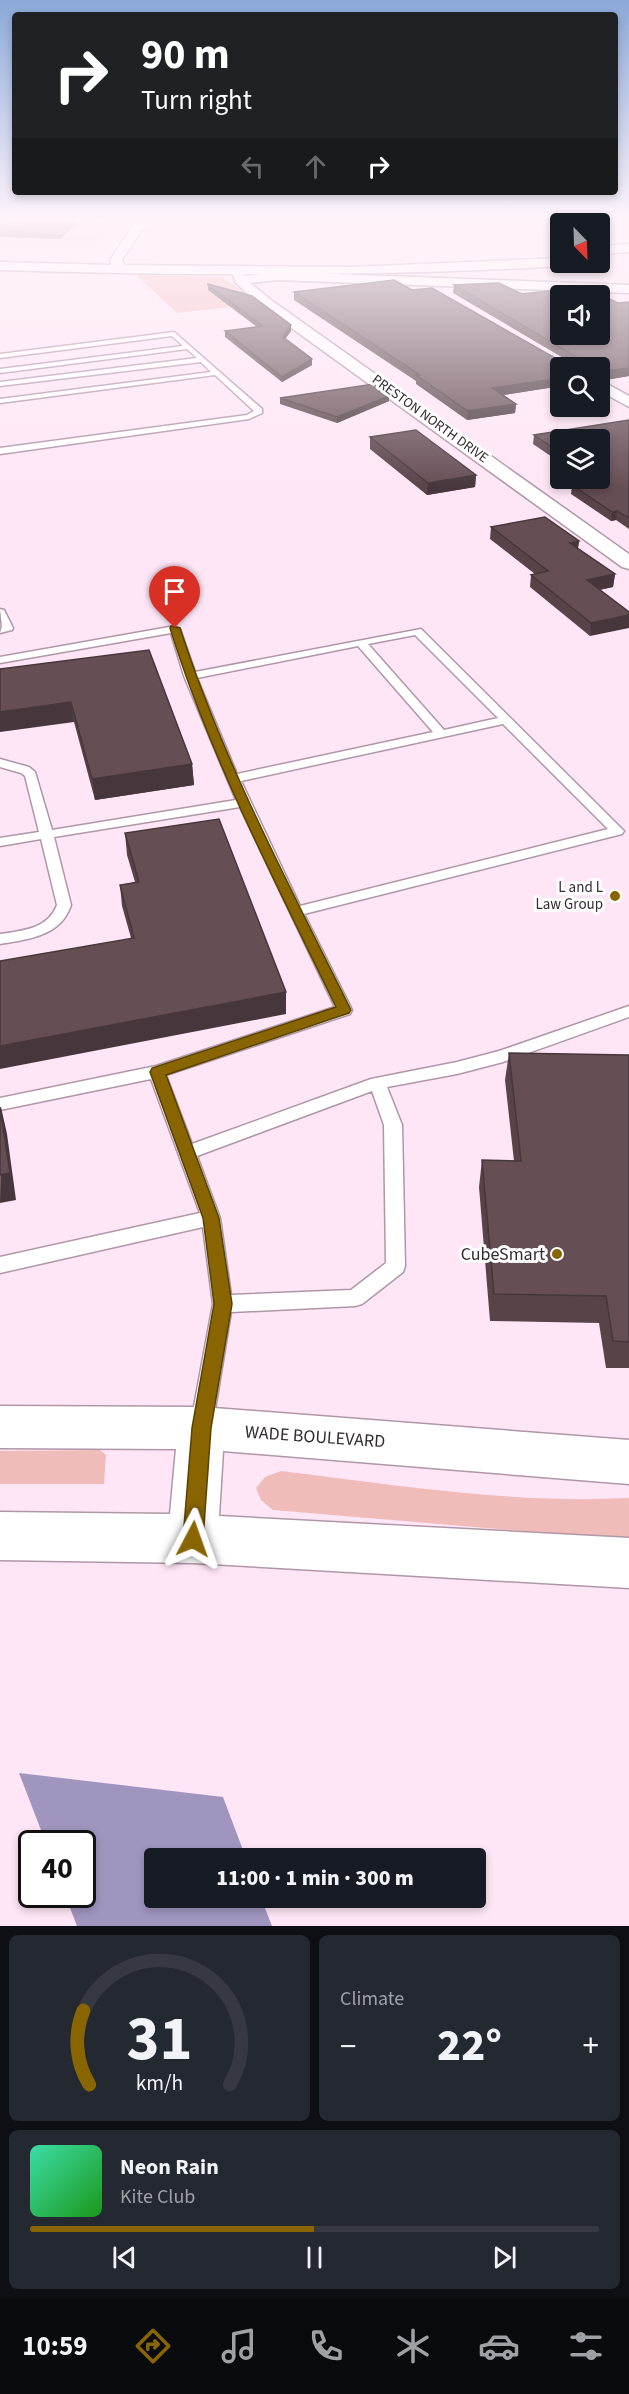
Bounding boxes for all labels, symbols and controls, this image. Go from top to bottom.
text: 90 m [141,25,230,85]
icon: right [42,36,120,114]
text: Turn right [141,81,252,120]
icon: left [236,150,269,183]
icon: ahead [299,150,332,183]
icon: right [362,150,395,183]
north arrow [550,213,610,273]
map controls [550,213,610,489]
button: sound [550,285,610,345]
button: search [550,357,610,417]
street label: PRESTON NORTH DRIVE [368,370,492,468]
button: layers [550,429,610,489]
pin [149,566,200,628]
icon: arrive [158,575,191,608]
place label: L and L Law Group [535,877,603,915]
marker: L and L Law Group [608,889,622,903]
place label: CubeSmart [461,1242,545,1267]
marker: CubeSmart [550,1247,564,1261]
street label: WADE BOULEVARD [244,1420,386,1454]
position arrow [161,1507,225,1571]
speed limit sign: 40 [18,1830,96,1908]
text: 11:00 · 1 min · 300 m [216,1862,414,1894]
text: Climate [340,1985,404,2013]
text: 31 [127,1995,192,2084]
text: 22° [437,2014,502,2078]
text: − [340,2023,356,2070]
text: + [583,2023,599,2070]
text: km/h [136,2068,183,2099]
text: Neon Rain [120,2151,219,2183]
text: Kite Club [120,2183,195,2211]
icon: previous [108,2241,141,2274]
icon: pause [298,2241,331,2274]
icon: next [488,2241,521,2274]
icon: directions [132,2325,174,2367]
icon: music [218,2325,260,2367]
icon: phone [305,2325,347,2367]
icon: climate [392,2325,434,2367]
icon: car [478,2325,520,2367]
icon: filters [565,2325,607,2367]
text: 10:59 [22,2327,87,2366]

